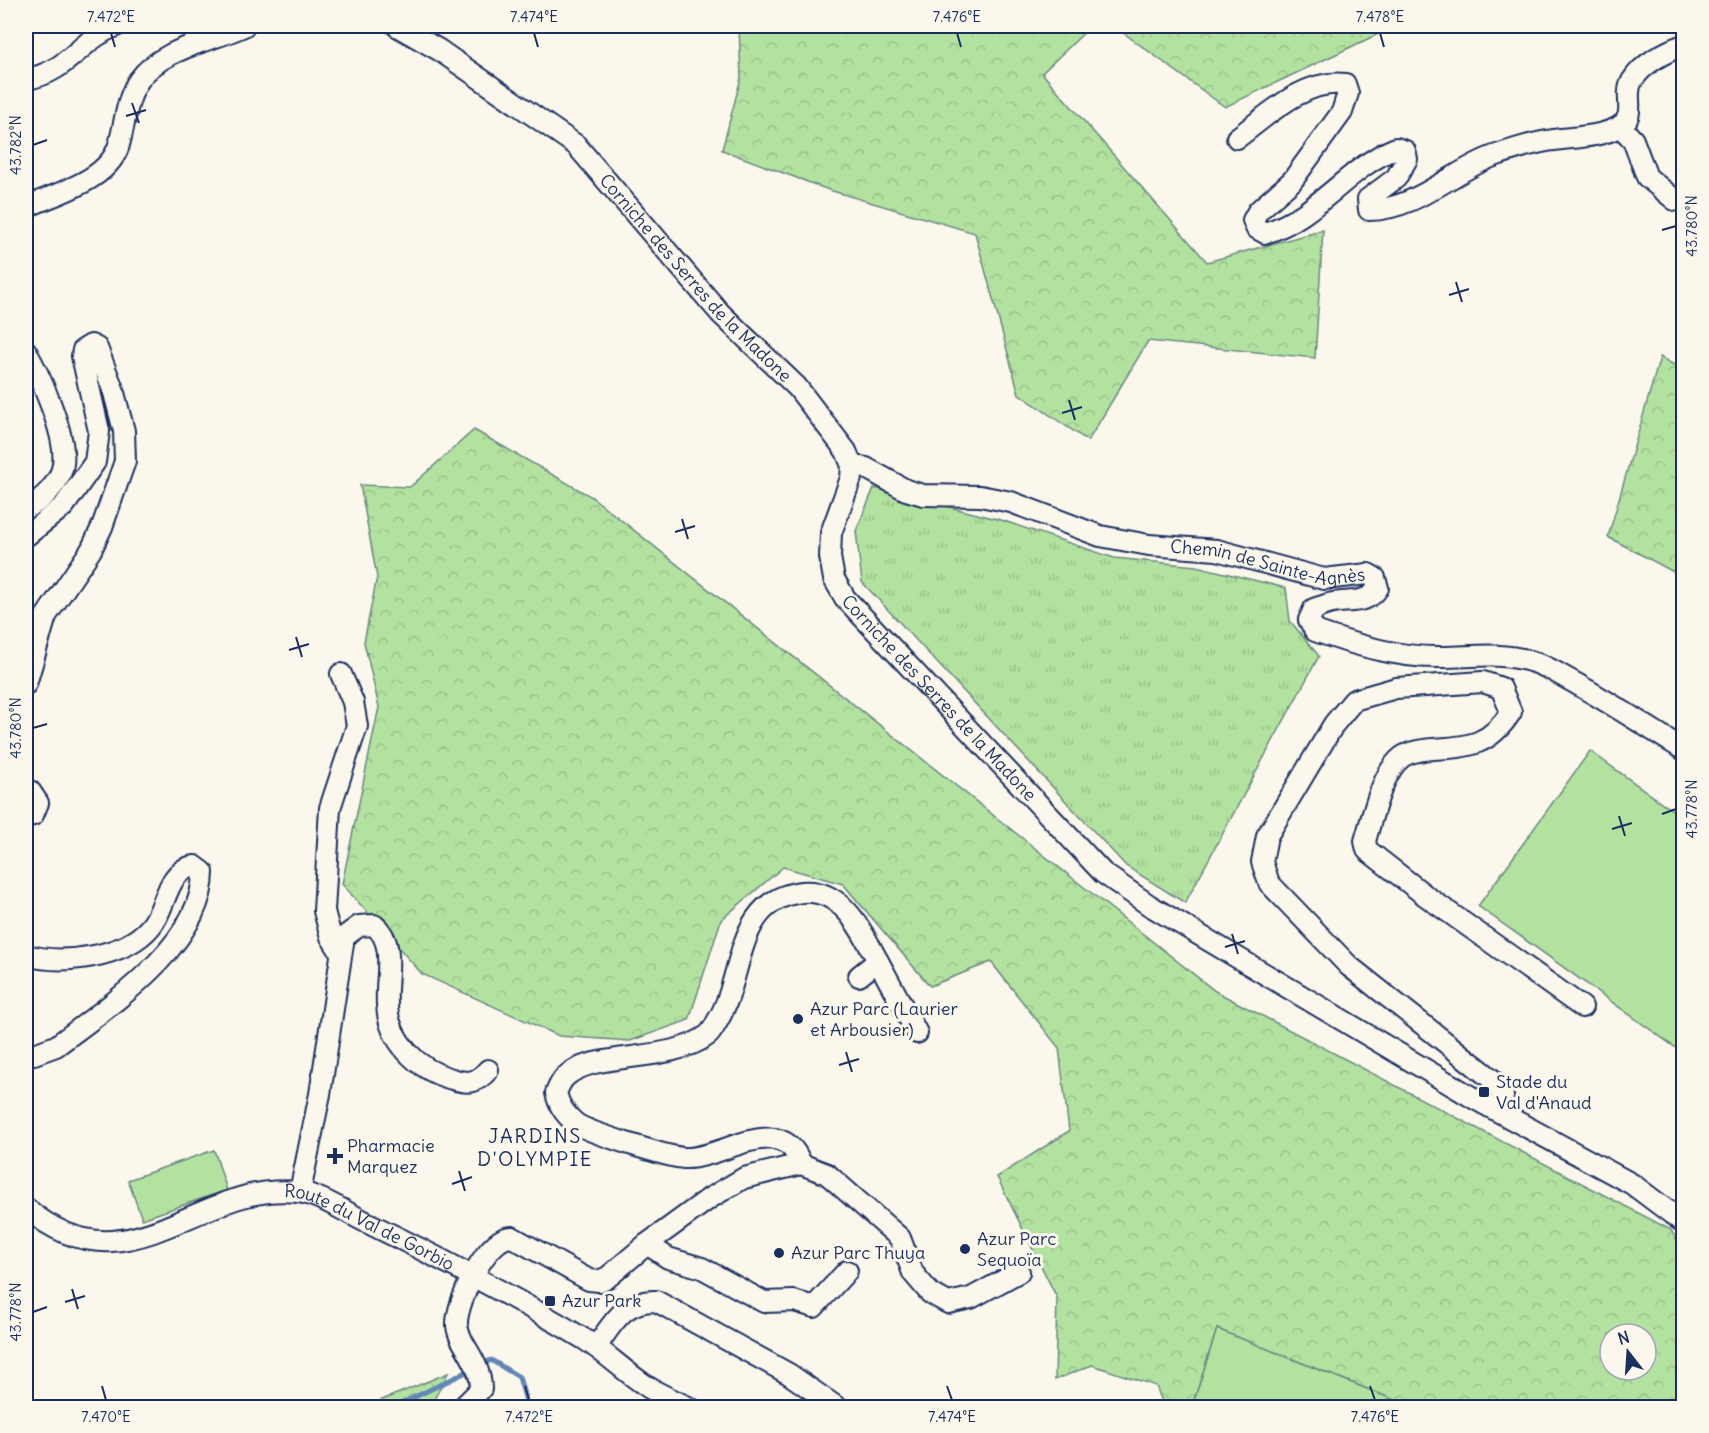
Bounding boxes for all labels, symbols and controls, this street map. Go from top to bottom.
text: 7.472°E [87,7,135,26]
text: 7.474°E [510,7,558,26]
text: 7.476°E [933,7,981,26]
text: 7.478°E [1356,7,1404,26]
text: 43.782°N [6,115,25,175]
street label: Corniche des Serres de la Madone [595,169,797,387]
text: 43.780°N [1682,195,1701,257]
street label: Chemin de Sainte-Agnès [1170,535,1366,590]
street label: Corniche des Serres de la Madone [837,590,1042,806]
text: 43.780°N [6,697,25,759]
text: 43.778°N [1682,779,1701,839]
place label: Azur Parc (Laurier et Arbousier) [810,997,958,1041]
marker: Azur Parc (Laurier et Arbousier) [791,1012,805,1026]
place label: Stade du Val d'Anaud [1496,1070,1592,1114]
marker: Stade du Val d'Anaud [1477,1085,1491,1099]
district label: JARDINS D'OLYMPIE [477,1123,593,1171]
place label: Pharmacie Marquez [347,1134,435,1178]
marker: Pharmacie Marquez [328,1149,342,1163]
street label: Route du Val de Gorbio [284,1179,458,1275]
place label: Azur Parc Sequoïa [977,1227,1056,1271]
place label: Azur Parc Thuya [791,1241,925,1264]
marker: Azur Parc Sequoïa [958,1242,972,1256]
marker: Azur Parc Thuya [772,1246,786,1260]
text: 43.778°N [6,1282,25,1342]
place label: Azur Park [562,1289,642,1312]
marker: Azur Park [543,1294,557,1308]
north arrow [1598,1322,1658,1382]
text: N [1615,1326,1632,1349]
text: 7.470°E [81,1407,131,1426]
text: 7.472°E [505,1407,553,1426]
text: 7.474°E [928,1407,976,1426]
text: 7.476°E [1351,1407,1399,1426]

